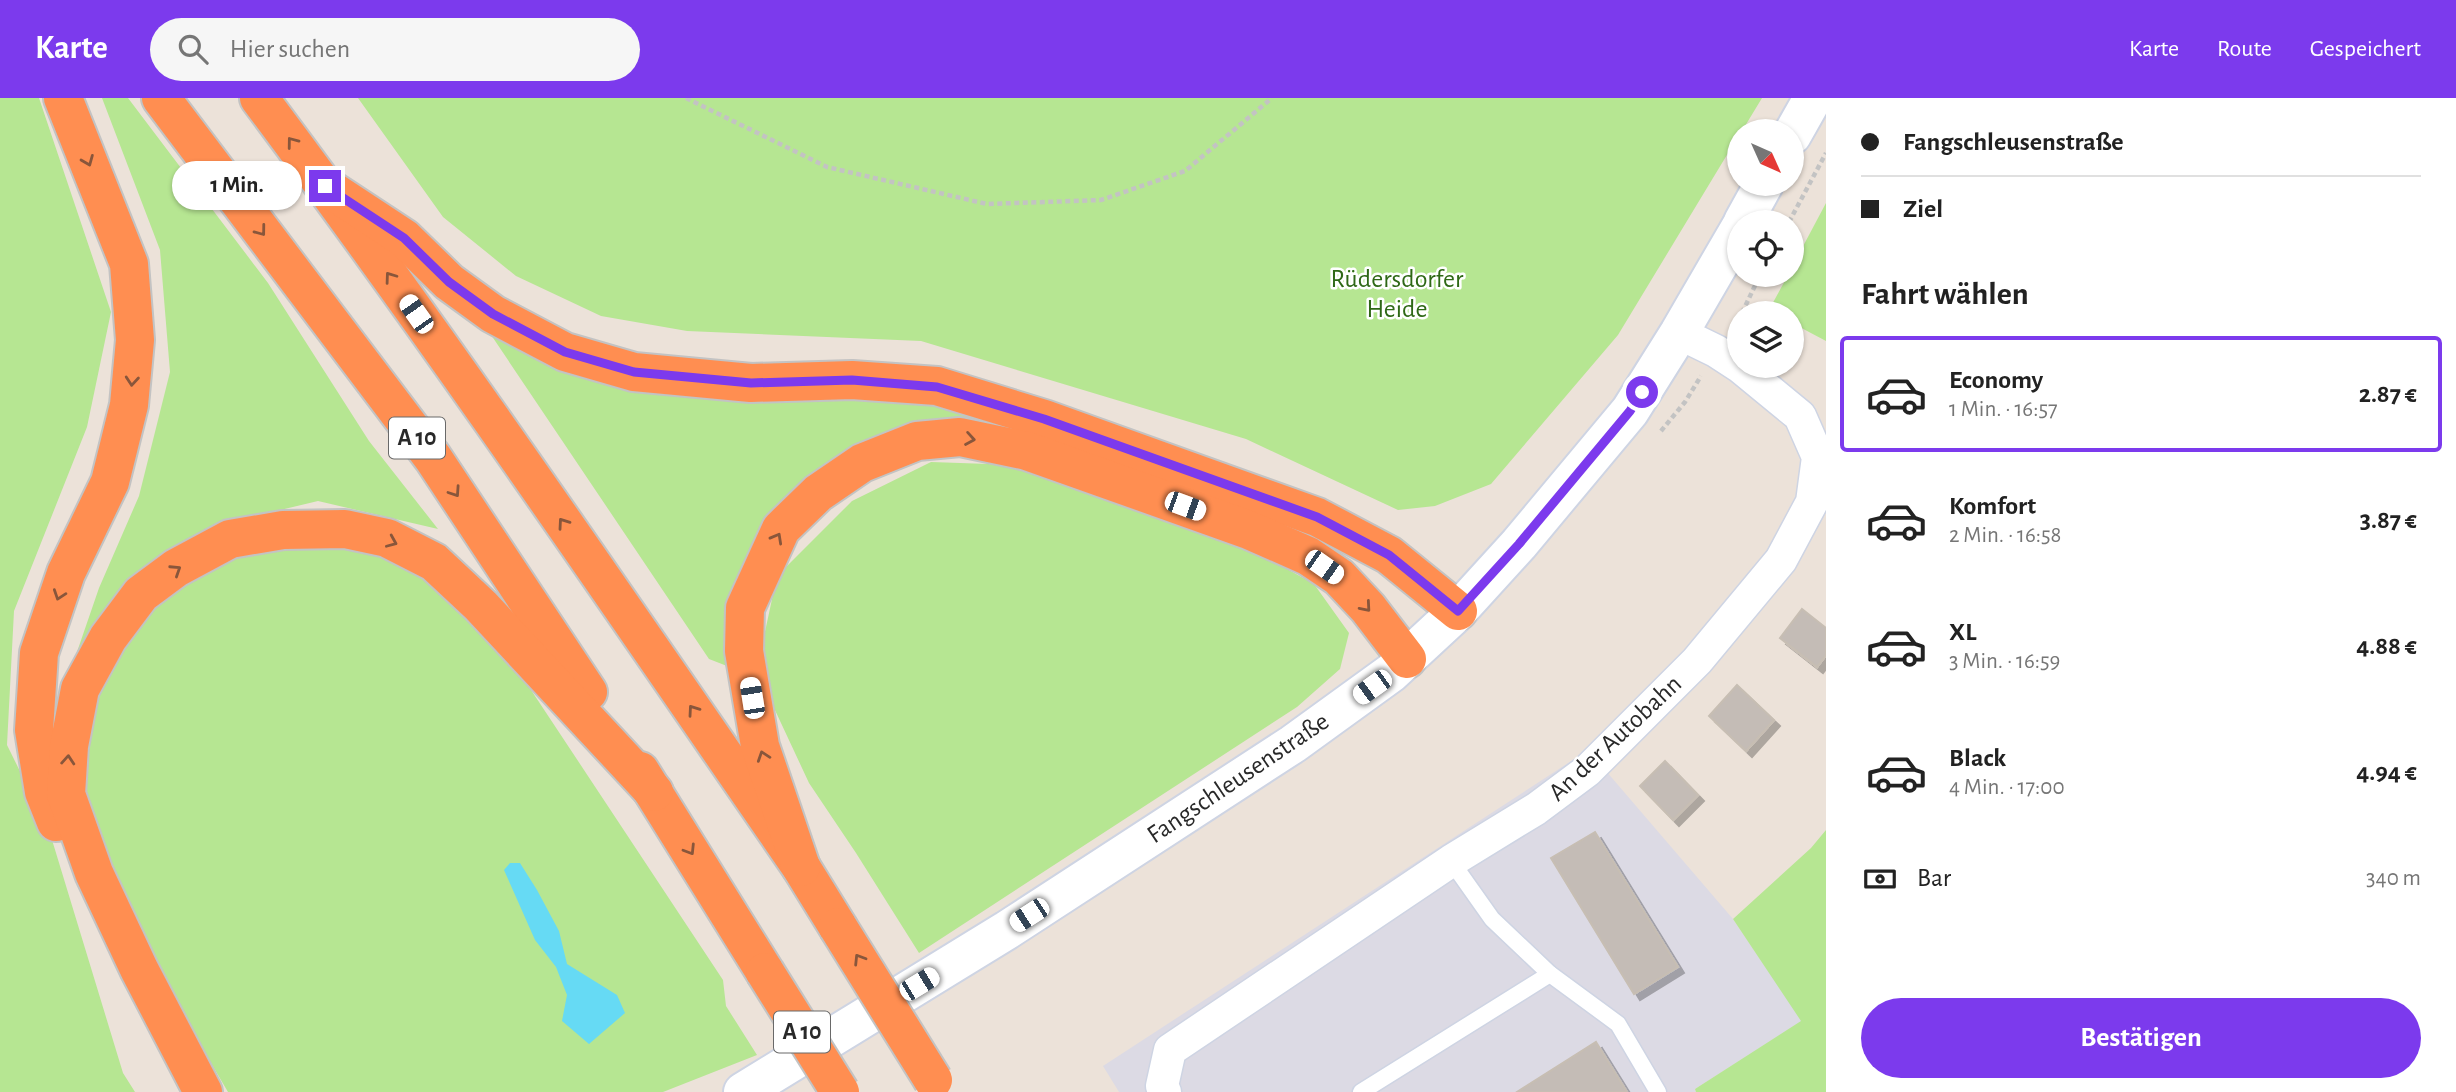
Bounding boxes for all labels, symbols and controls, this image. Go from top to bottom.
search box [150,18,640,81]
icon: search [174,30,212,68]
text: Karte [35,32,108,65]
text: Hier suchen [230,36,350,62]
text: Karte [2129,37,2179,61]
text: Route [2217,37,2272,61]
text: Gespeichert [2310,37,2421,61]
north arrow [1727,119,1804,196]
map controls [1727,119,1804,378]
text: Fangschleusenstraße [1903,129,2124,155]
one-way arrow [287,137,300,150]
one-way arrow [80,155,94,167]
callout: 1 Min. [171,162,300,210]
route end [309,170,341,202]
text: 1 Min. [210,174,264,197]
text: Ziel [1903,196,1943,222]
button: locate [1727,210,1804,287]
one-way arrow [253,223,266,236]
park label: Rüdersdorfer Heide [1331,266,1464,322]
one-way arrow [386,272,398,285]
text: Fahrt wählen [1861,278,2029,310]
car [396,291,437,337]
button: layers [1727,301,1804,378]
icon: car [1865,363,1928,426]
text: Economy [1949,367,2043,393]
one-way arrow [125,376,140,387]
route start [1626,376,1658,408]
text: 2.87 € [2359,381,2417,407]
text: 1 Min. · 16:57 [1949,398,2058,421]
road number: A 10 [389,418,445,458]
one-way arrow [964,431,976,446]
one-way arrow [447,484,459,497]
car [1162,489,1209,523]
icon: car [1865,489,1928,552]
text: Komfort [1949,493,2036,519]
text: 3.87 € [2360,507,2417,533]
one-way arrow [559,518,572,531]
text: 2 Min. · 16:58 [1949,524,2061,547]
one-way arrow [769,532,782,545]
one-way arrow [386,533,398,547]
car [1301,546,1348,588]
one-way arrow [168,565,181,578]
one-way arrow [53,588,67,600]
one-way arrow [1358,599,1370,612]
icon: car [1865,615,1928,678]
text: XL [1949,619,1976,645]
text: 4.88 € [2356,633,2417,659]
text: 3 Min. · 16:59 [1949,650,2060,673]
car [1349,666,1396,708]
street label: An der Autobahn [1544,670,1686,806]
car [739,676,766,720]
one-way arrow [689,705,701,718]
street label: Fangschleusenstraße [1143,708,1333,848]
icon: car [1865,741,1928,804]
text: Black [1949,745,2006,771]
one-way arrow [757,751,771,763]
one-way arrow [61,754,76,765]
text: 4.94 € [2356,759,2417,785]
text: 4 Min. · 17:00 [1949,776,2065,799]
one-way arrow [682,842,695,855]
icon: cash [1861,860,1899,898]
text: Bar [1917,865,1951,891]
text: 340 m [2366,867,2421,890]
car [1006,895,1053,935]
one-way arrow [854,954,867,967]
car [896,964,943,1004]
button: Bestätigen [1861,998,2421,1078]
road number: A 10 [774,1012,830,1052]

